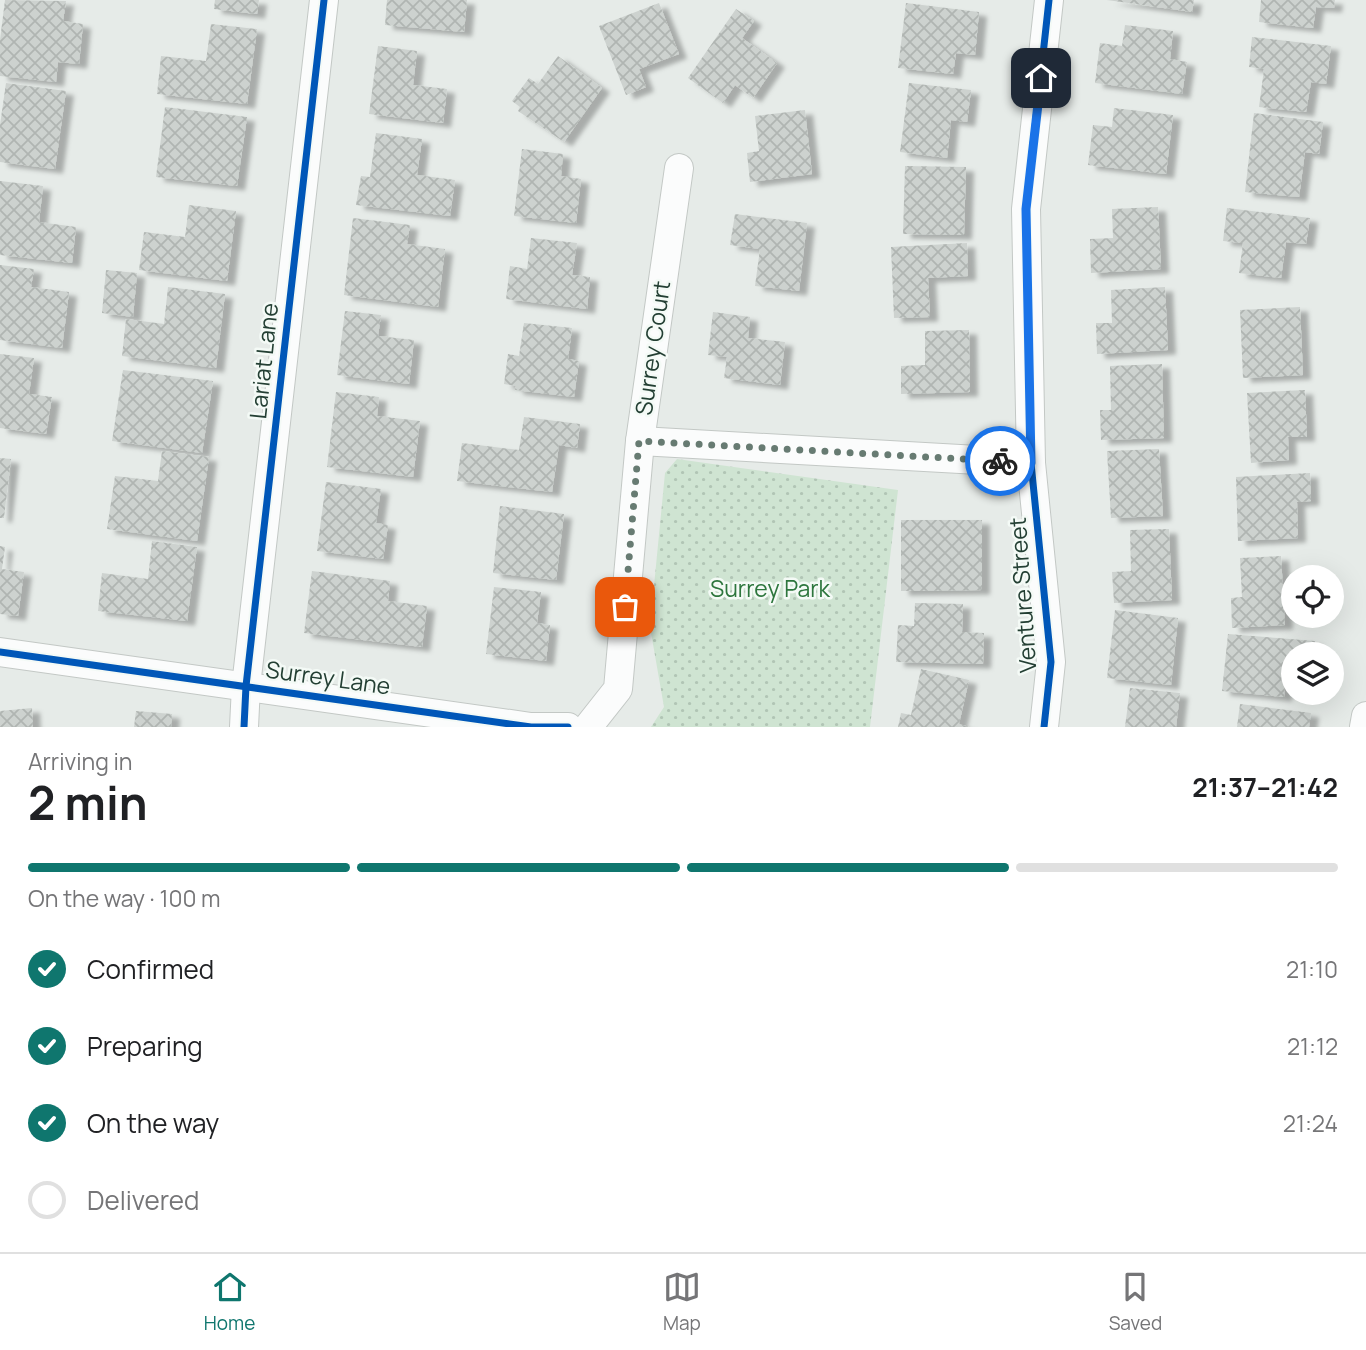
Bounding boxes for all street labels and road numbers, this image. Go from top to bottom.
street label: Surrey Court [627,279,677,417]
street label: Lariat Lane [241,301,285,420]
street label: Venture Street [1001,516,1043,674]
street label: Surrey Lane [264,652,393,702]

